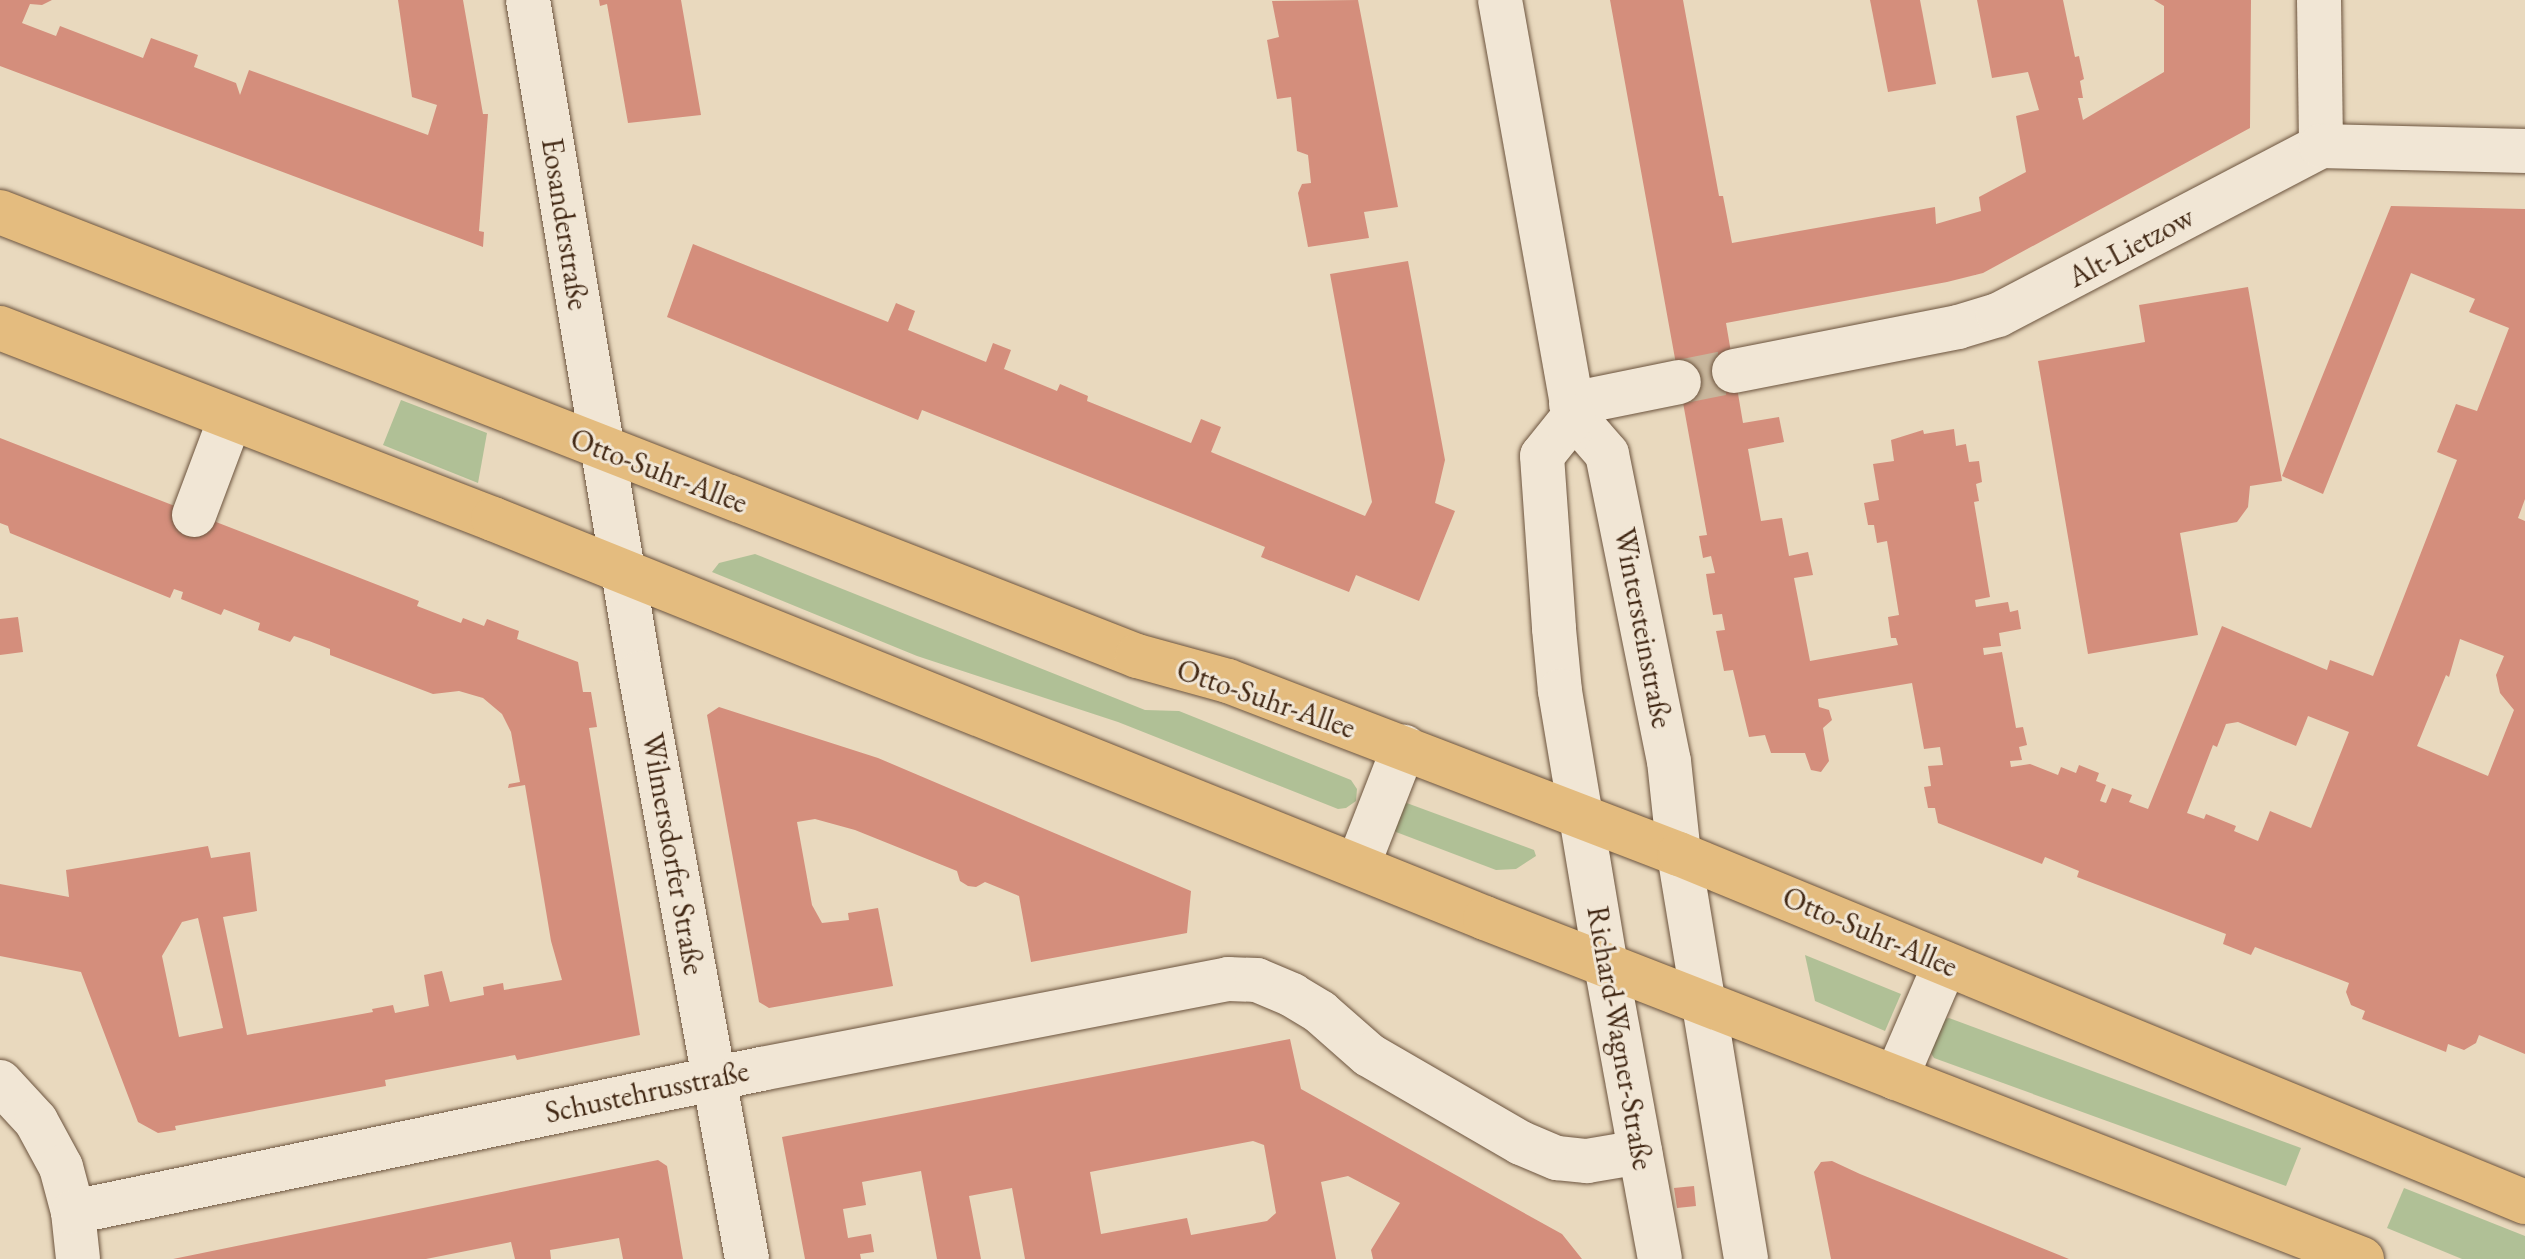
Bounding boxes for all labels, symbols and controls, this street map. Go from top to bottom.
street label: Eosanderstraße [534,136,596,312]
street label: Alt-Lietzow [2062,199,2200,295]
street label: Otto-Suhr-Allee [565,421,753,521]
street label: Wintersteinstraße [1606,525,1680,731]
street label: Otto-Suhr-Allee [1172,652,1360,746]
street label: Wilmersdorfer Straße [634,730,712,978]
street label: Otto-Suhr-Allee [1777,879,1963,985]
street label: Richard-Wagner-Straße [1579,903,1661,1173]
street label: Schustehrusstraße [542,1053,752,1131]

